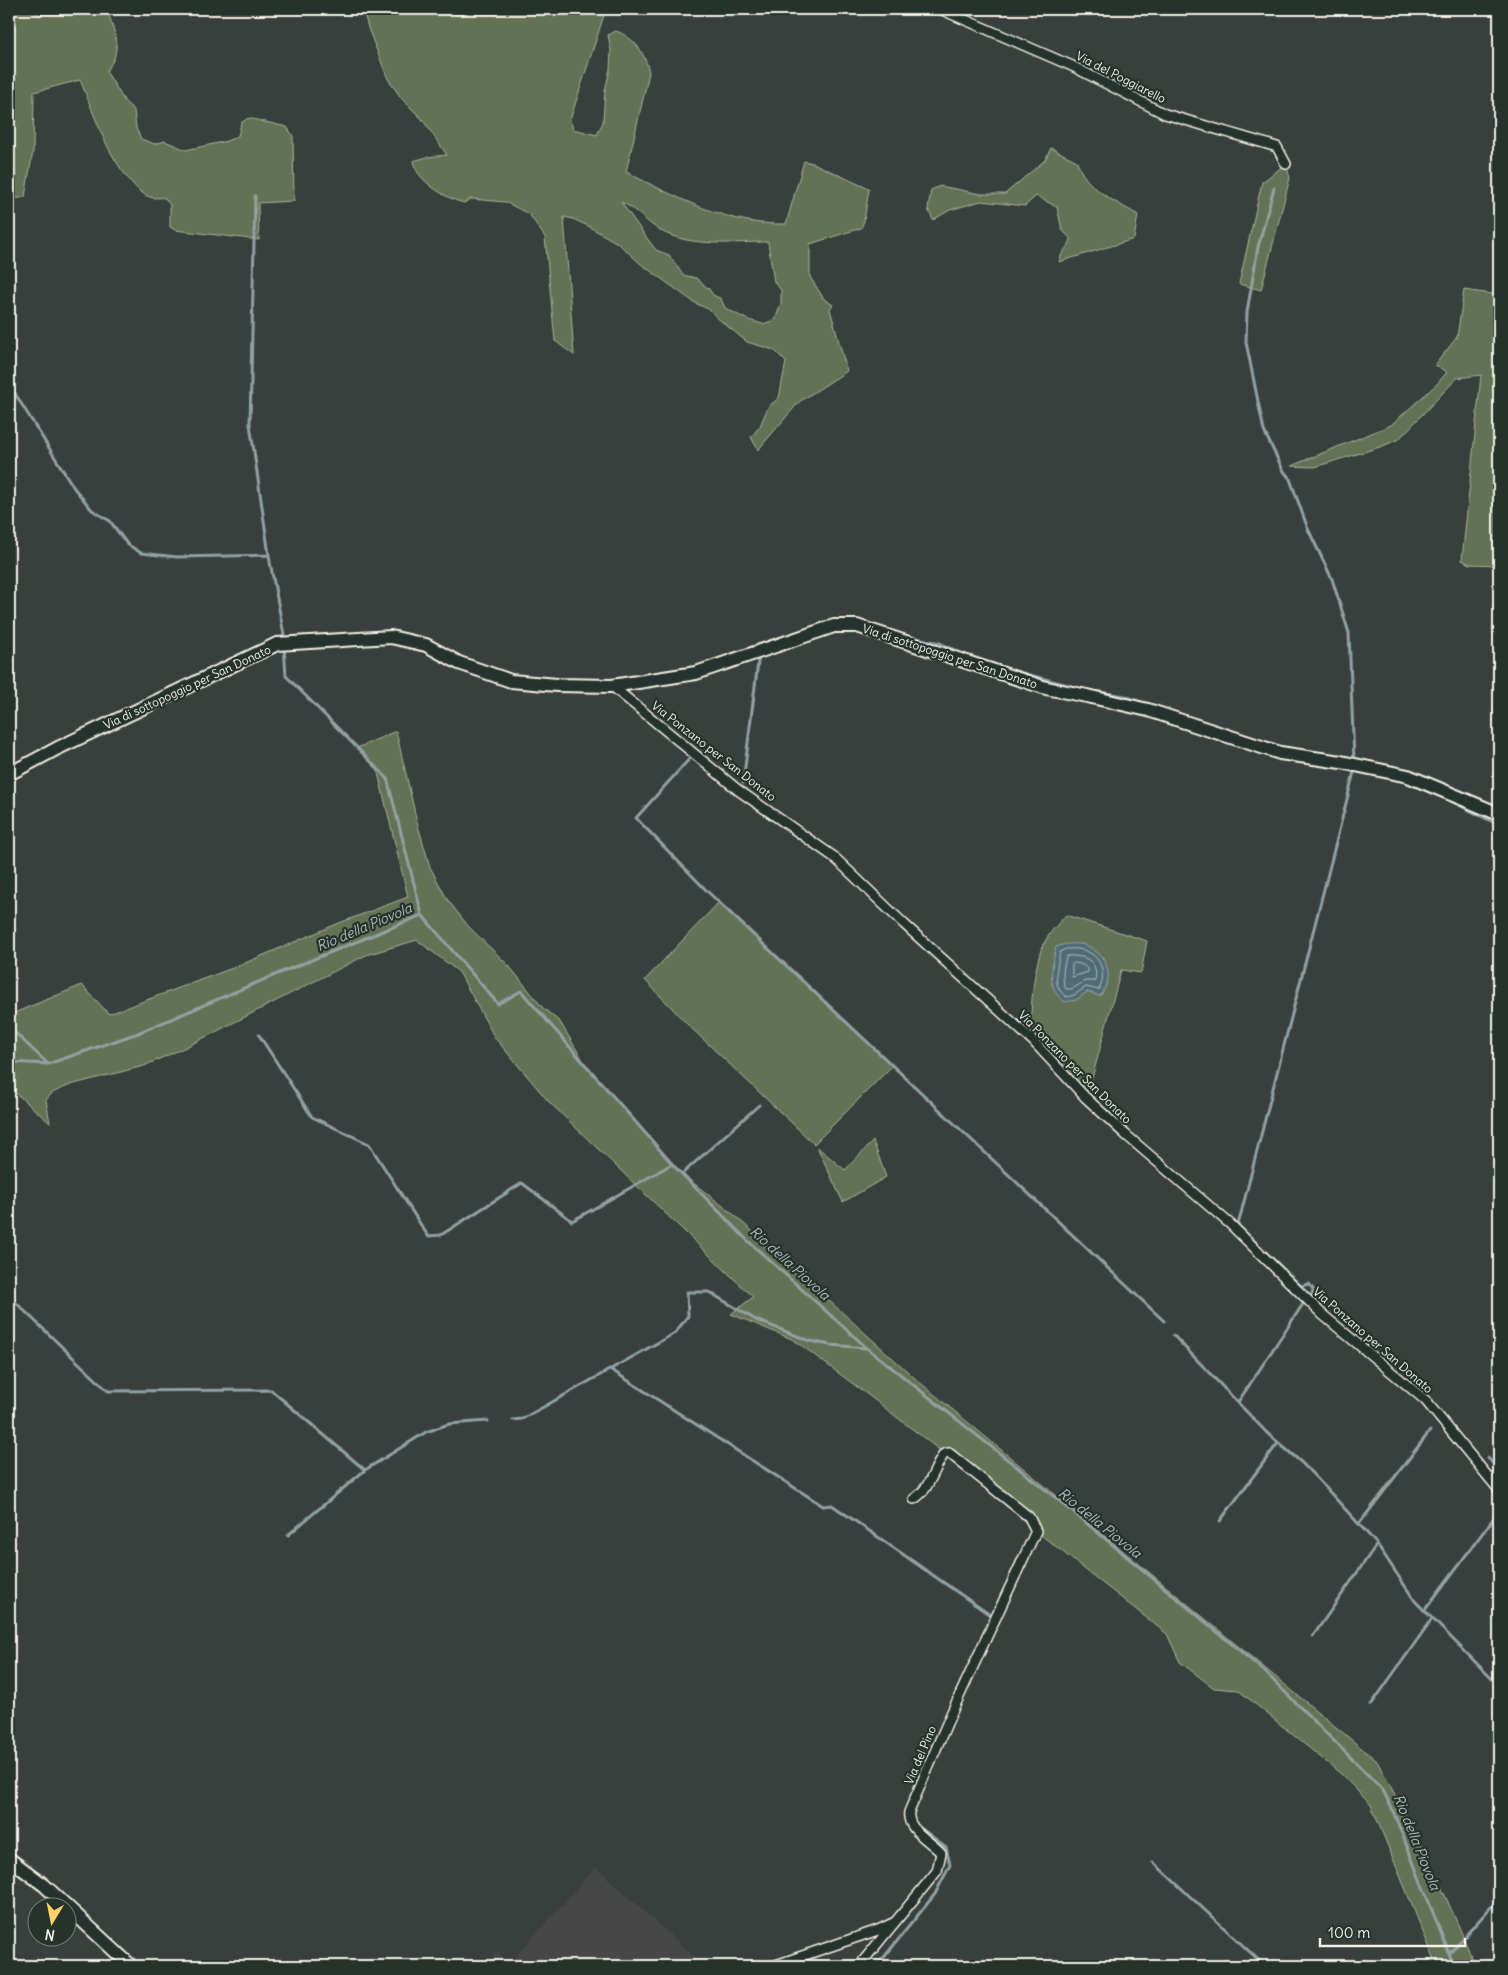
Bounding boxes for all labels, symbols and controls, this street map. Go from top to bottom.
street label: Via del Poggiarello [1074,48,1169,106]
street label: Via di sottopoggio per San Donato [861,621,1040,691]
street label: Via di sottopoggio per San Donato [101,641,273,732]
street label: Via Ponzano per San Donato [649,698,779,804]
water label: Rio della Piovola [314,898,415,955]
street label: Via Ponzano per San Donato [1015,1007,1135,1127]
water label: Rio della Piovola [746,1222,835,1304]
street label: Via Ponzano per San Donato [1310,1284,1436,1396]
water label: Rio della Piovola [1055,1484,1146,1563]
street label: Via del Pino [901,1723,939,1787]
water label: Rio della Piovola [1390,1791,1445,1893]
north arrow [28,1898,78,1948]
scale bar [1320,1915,1466,1947]
text: 100 m [1328,1923,1370,1942]
text: N [43,1925,56,1945]

